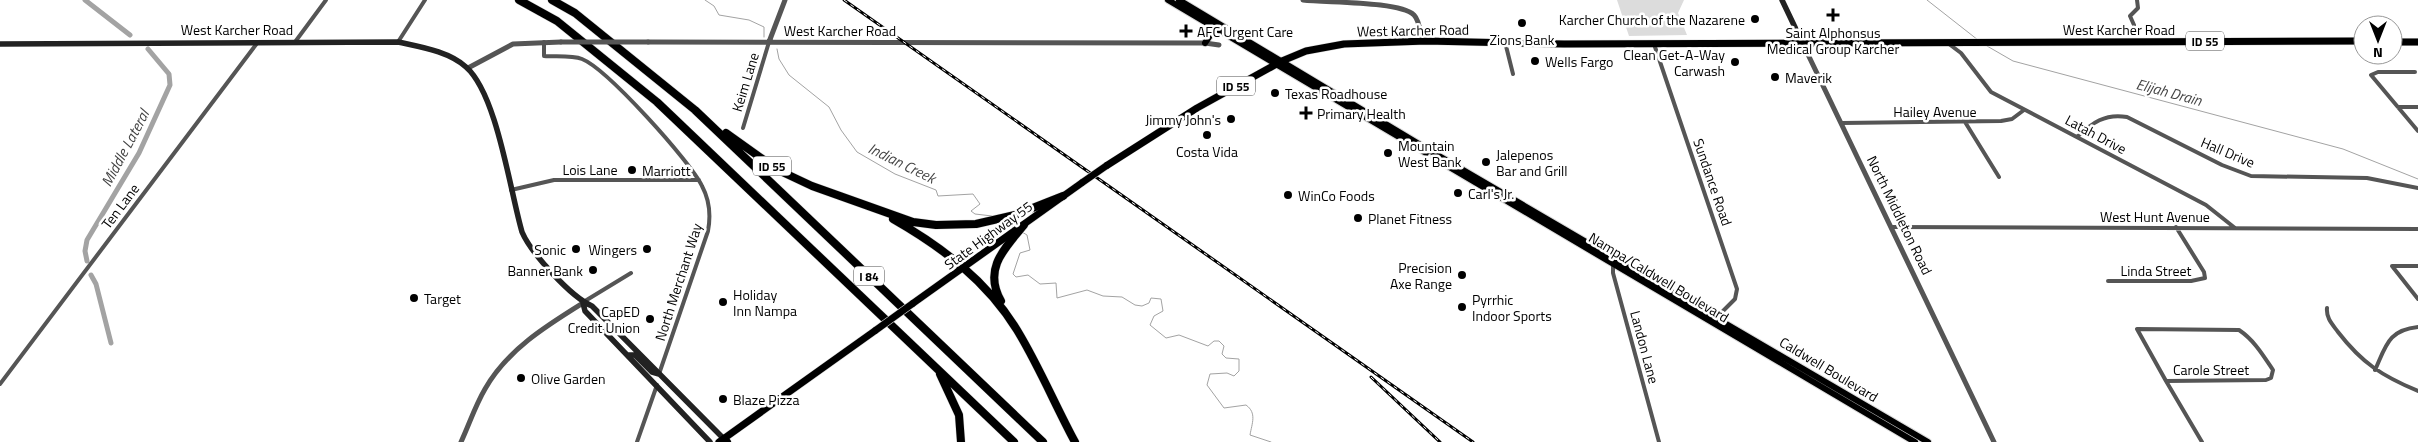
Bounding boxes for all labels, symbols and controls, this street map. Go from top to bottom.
marker: Saint Alphonsus Medical Group Karcher [1826,8,1840,22]
place label: Karcher Church of the Nazarene [1559,9,1745,30]
marker: Karcher Church of the Nazarene [1749,13,1761,25]
north arrow [2353,15,2403,65]
marker: Zions Bank [1516,17,1528,29]
street label: West Karcher Road [181,19,293,40]
street label: West Karcher Road [1357,19,1469,41]
street label: West Karcher Road [2063,19,2175,40]
street label: West Karcher Road [784,20,896,41]
place label: AFC Urgent Care [1197,21,1293,42]
place label: Saint Alphonsus Medical Group Karcher [1767,22,1899,59]
marker: AFC Urgent Care [1179,24,1193,38]
place label: Zions Bank [1490,29,1555,50]
road number: ID 55 [2186,31,2224,50]
text: N [2373,43,2383,64]
place label: Clean Get-A-Way Carwash [1623,44,1725,81]
street label: Keim Lane [726,50,764,114]
place label: Wells Fargo [1545,51,1614,72]
marker: Wells Fargo [1529,55,1541,67]
marker: Clean Get-A-Way Carwash [1729,56,1741,68]
place label: Maverik [1785,67,1832,88]
marker: Maverik [1769,71,1781,83]
water label: Elijah Drain [2134,72,2205,112]
road number: ID 55 [1217,76,1255,95]
place label: Texas Roadhouse [1285,83,1387,104]
marker: Texas Roadhouse [1269,87,1281,99]
street label: Hailey Avenue [1893,101,1977,122]
place label: Primary Health [1317,103,1406,124]
water label: Middle Lateral [95,104,156,191]
marker: Primary Health [1299,106,1313,120]
place label: Jimmy John's [1145,109,1221,130]
street label: Latah Drive [2062,109,2130,159]
marker: Jimmy John's [1225,113,1237,125]
marker: Costa Vida [1201,129,1213,141]
street label: Hall Drive [2198,131,2258,173]
place label: Mountain West Bank [1398,135,1462,172]
street label: Sundance Road [1688,136,1738,228]
water label: Indian Creek [864,137,942,190]
place label: Costa Vida [1176,141,1238,162]
place label: Jalepenos Bar and Grill [1496,144,1568,181]
marker: Mountain West Bank [1382,147,1394,159]
street label: North Middleton Road [1862,152,1938,278]
marker: Jalepenos Bar and Grill [1480,156,1492,168]
road number: ID 55 [753,157,791,176]
street label: Lois Lane [563,159,618,180]
place label: Marriott [642,160,691,181]
marker: Marriott [626,164,638,176]
street label: Ten Lane [96,179,144,233]
place label: Carl's Jr. [1468,183,1514,204]
place label: WinCo Foods [1298,185,1375,206]
marker: Carl's Jr. [1452,187,1464,199]
marker: WinCo Foods [1282,189,1294,201]
street label: State Highway 55 [939,196,1037,274]
street label: West Hunt Avenue [2100,206,2210,227]
place label: Planet Fitness [1368,208,1452,229]
marker: Planet Fitness [1352,212,1364,224]
street label: North Merchant Way [649,220,707,344]
street label: Nampa/Caldwell Boulevard [1585,227,1733,327]
place label: Sonic [534,239,566,260]
place label: Wingers [588,239,637,260]
marker: Sonic [570,243,582,255]
marker: Wingers [641,243,653,255]
place label: Precision Axe Range [1390,257,1452,294]
place label: Banner Bank [507,260,583,281]
street label: Linda Street [2121,260,2192,281]
marker: Banner Bank [587,264,599,276]
road number: I 84 [854,266,884,286]
marker: Precision Axe Range [1456,269,1468,281]
place label: Holiday Inn Nampa [733,284,797,321]
place label: Target [424,288,461,309]
place label: Pyrrhic Indoor Sports [1472,289,1552,326]
marker: Target [408,292,420,304]
marker: Holiday Inn Nampa [717,296,729,308]
place label: CapED Credit Union [568,301,640,338]
marker: Pyrrhic Indoor Sports [1456,301,1468,313]
street label: Landon Lane [1625,308,1665,386]
marker: CapED Credit Union [644,313,656,325]
street label: Caldwell Boulevard [1776,331,1882,407]
street label: Carole Street [2173,359,2249,380]
place label: Olive Garden [531,368,606,389]
marker: Olive Garden [515,372,527,384]
place label: Blaze Pizza [733,389,799,410]
marker: Blaze Pizza [717,393,729,405]

